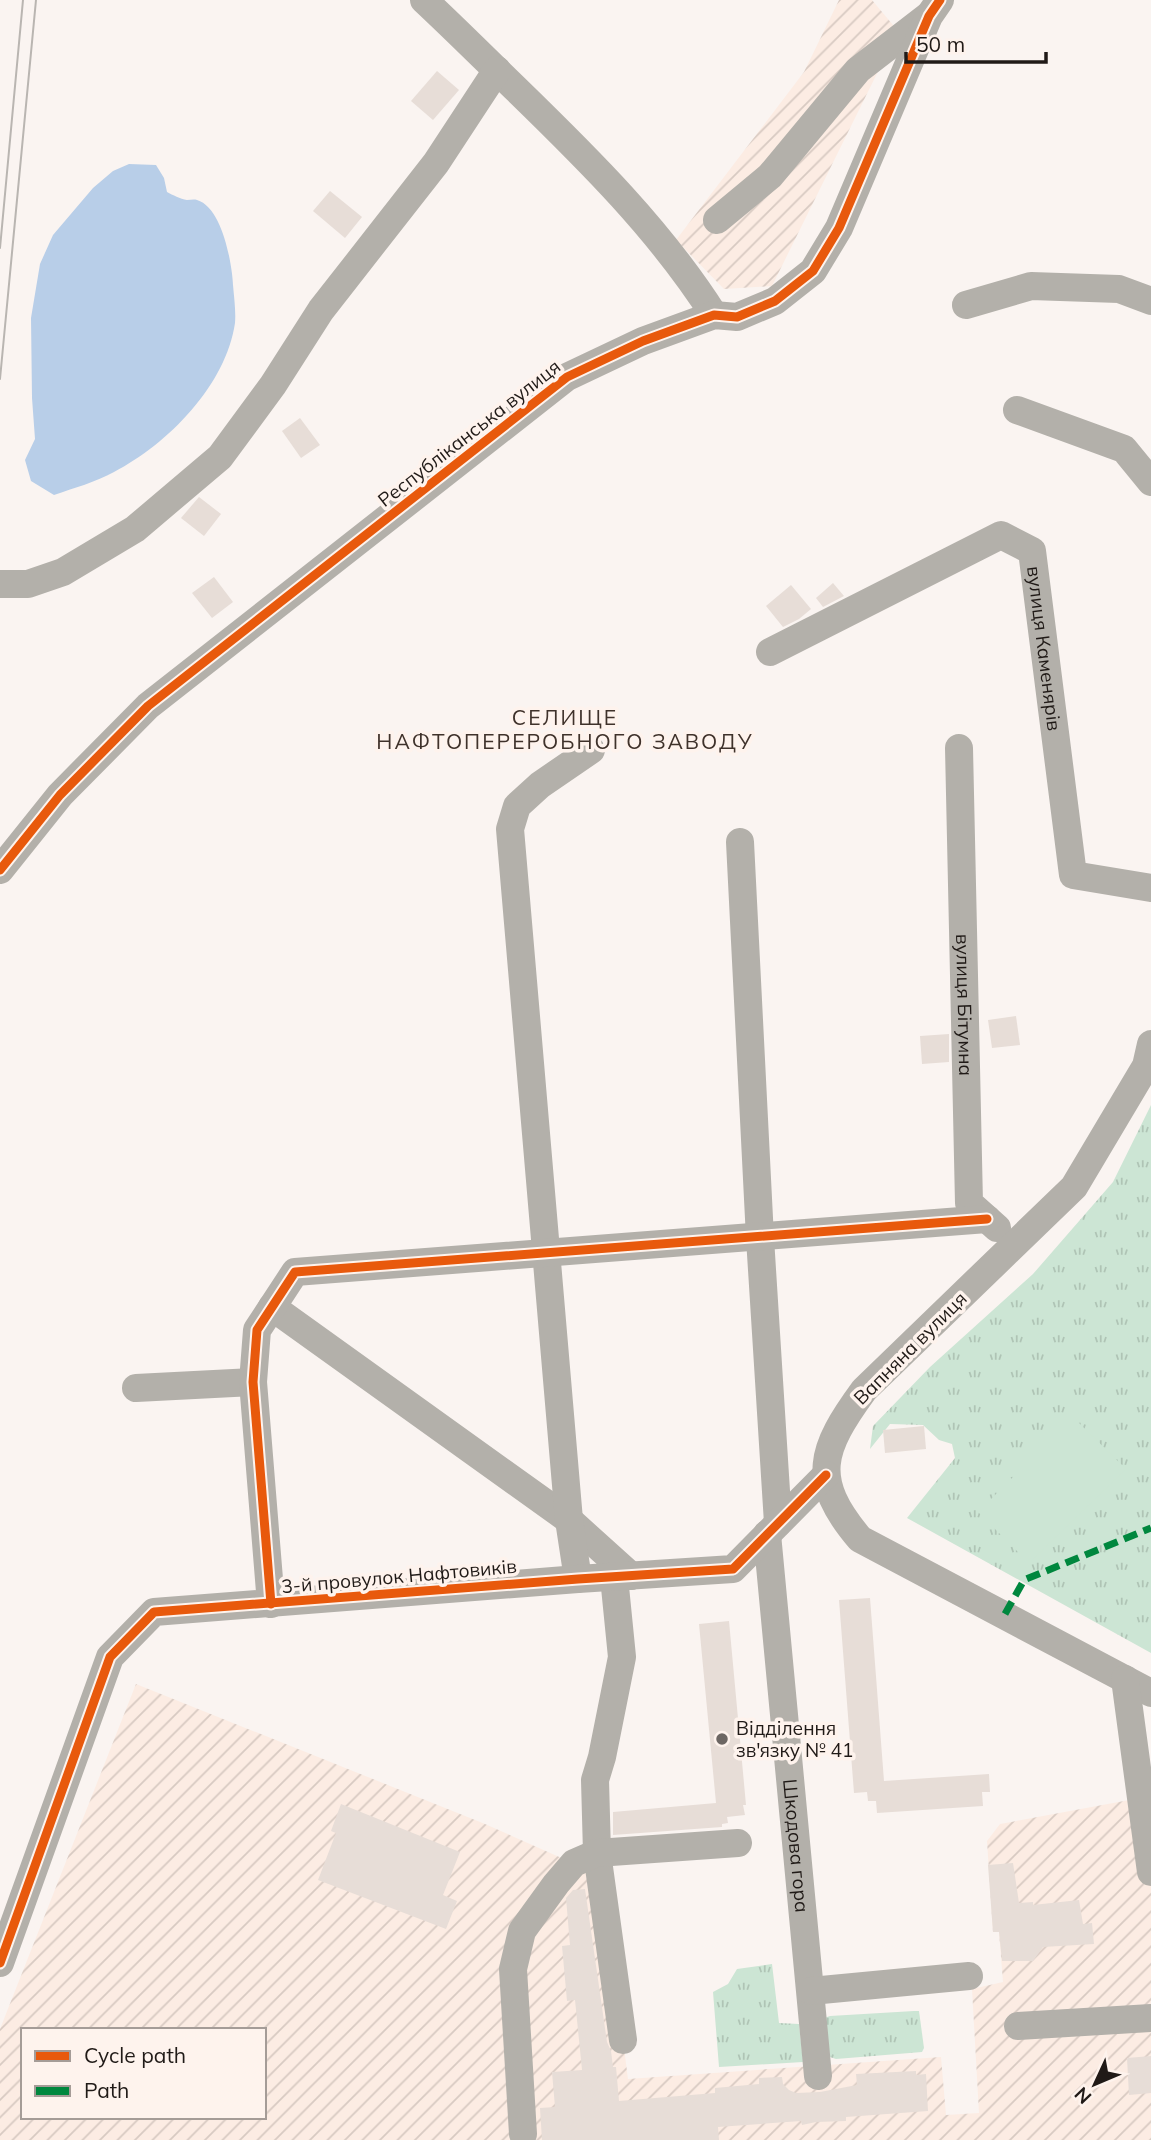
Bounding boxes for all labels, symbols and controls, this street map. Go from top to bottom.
scale bar [906,21,1046,65]
text: 50 m [916,31,965,57]
street label: Республіканська вулиця [373,354,565,512]
street label: вулиця Каменярів [1022,565,1067,732]
district label: СЕЛИЩЕ НАФТОПЕРЕРОБНОГО ЗАВОДУ [376,704,754,754]
street label: вулиця Бітумна [951,934,978,1076]
street label: Вапняна вулиця [848,1286,972,1410]
street label: 3-й провулок Нафтовиків [280,1554,518,1598]
place label: Відділення зв'язку № 41 [736,1716,853,1762]
marker: Відділення зв'язку № 41 [714,1731,730,1747]
street label: Шкодова гора [778,1778,815,1914]
legend [21,2028,266,2119]
text: Cycle path [84,2042,186,2068]
north arrow [1060,2049,1130,2119]
text: Path [84,2077,129,2103]
text: N [1069,2082,1096,2109]

